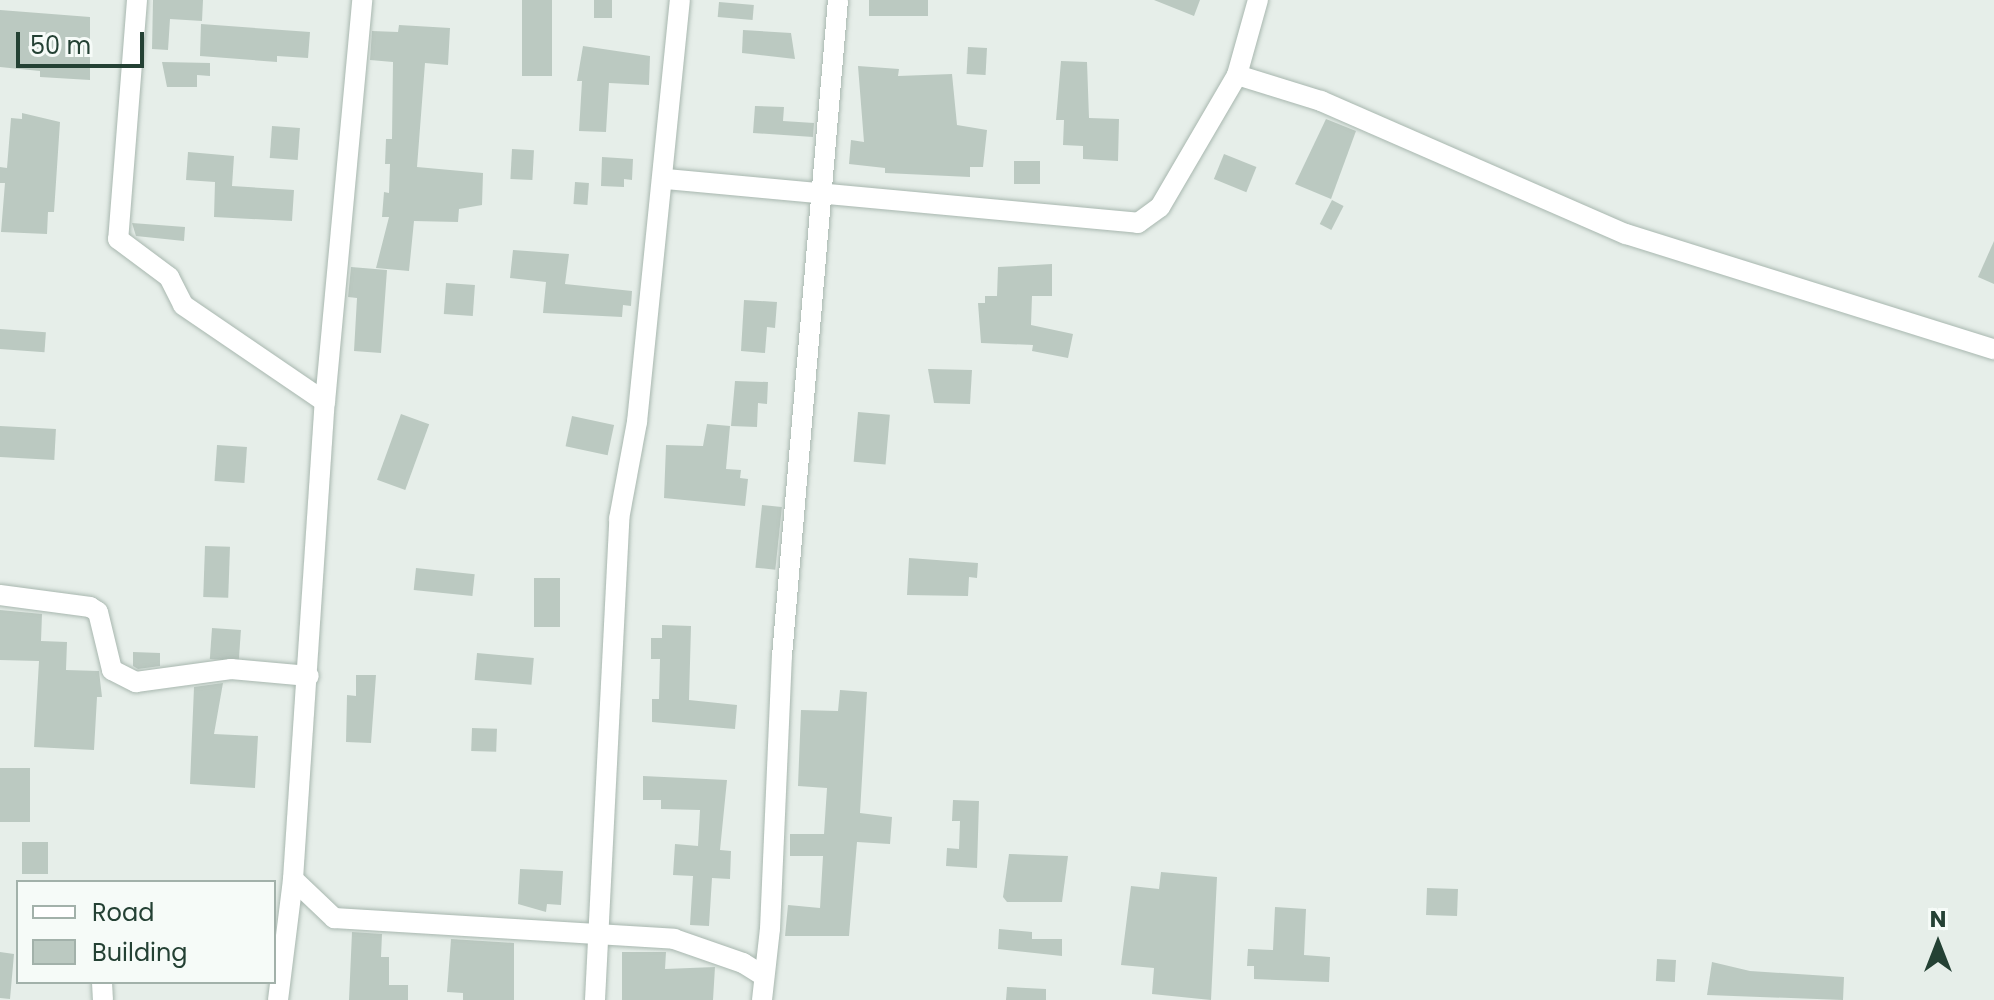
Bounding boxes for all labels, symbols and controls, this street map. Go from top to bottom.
scale bar [20,16,148,66]
text: 50 m [30,29,91,62]
legend [16,880,276,984]
text: Road [92,896,154,929]
north arrow [1898,904,1978,984]
text: N [1930,904,1946,935]
text: Building [92,936,188,969]

